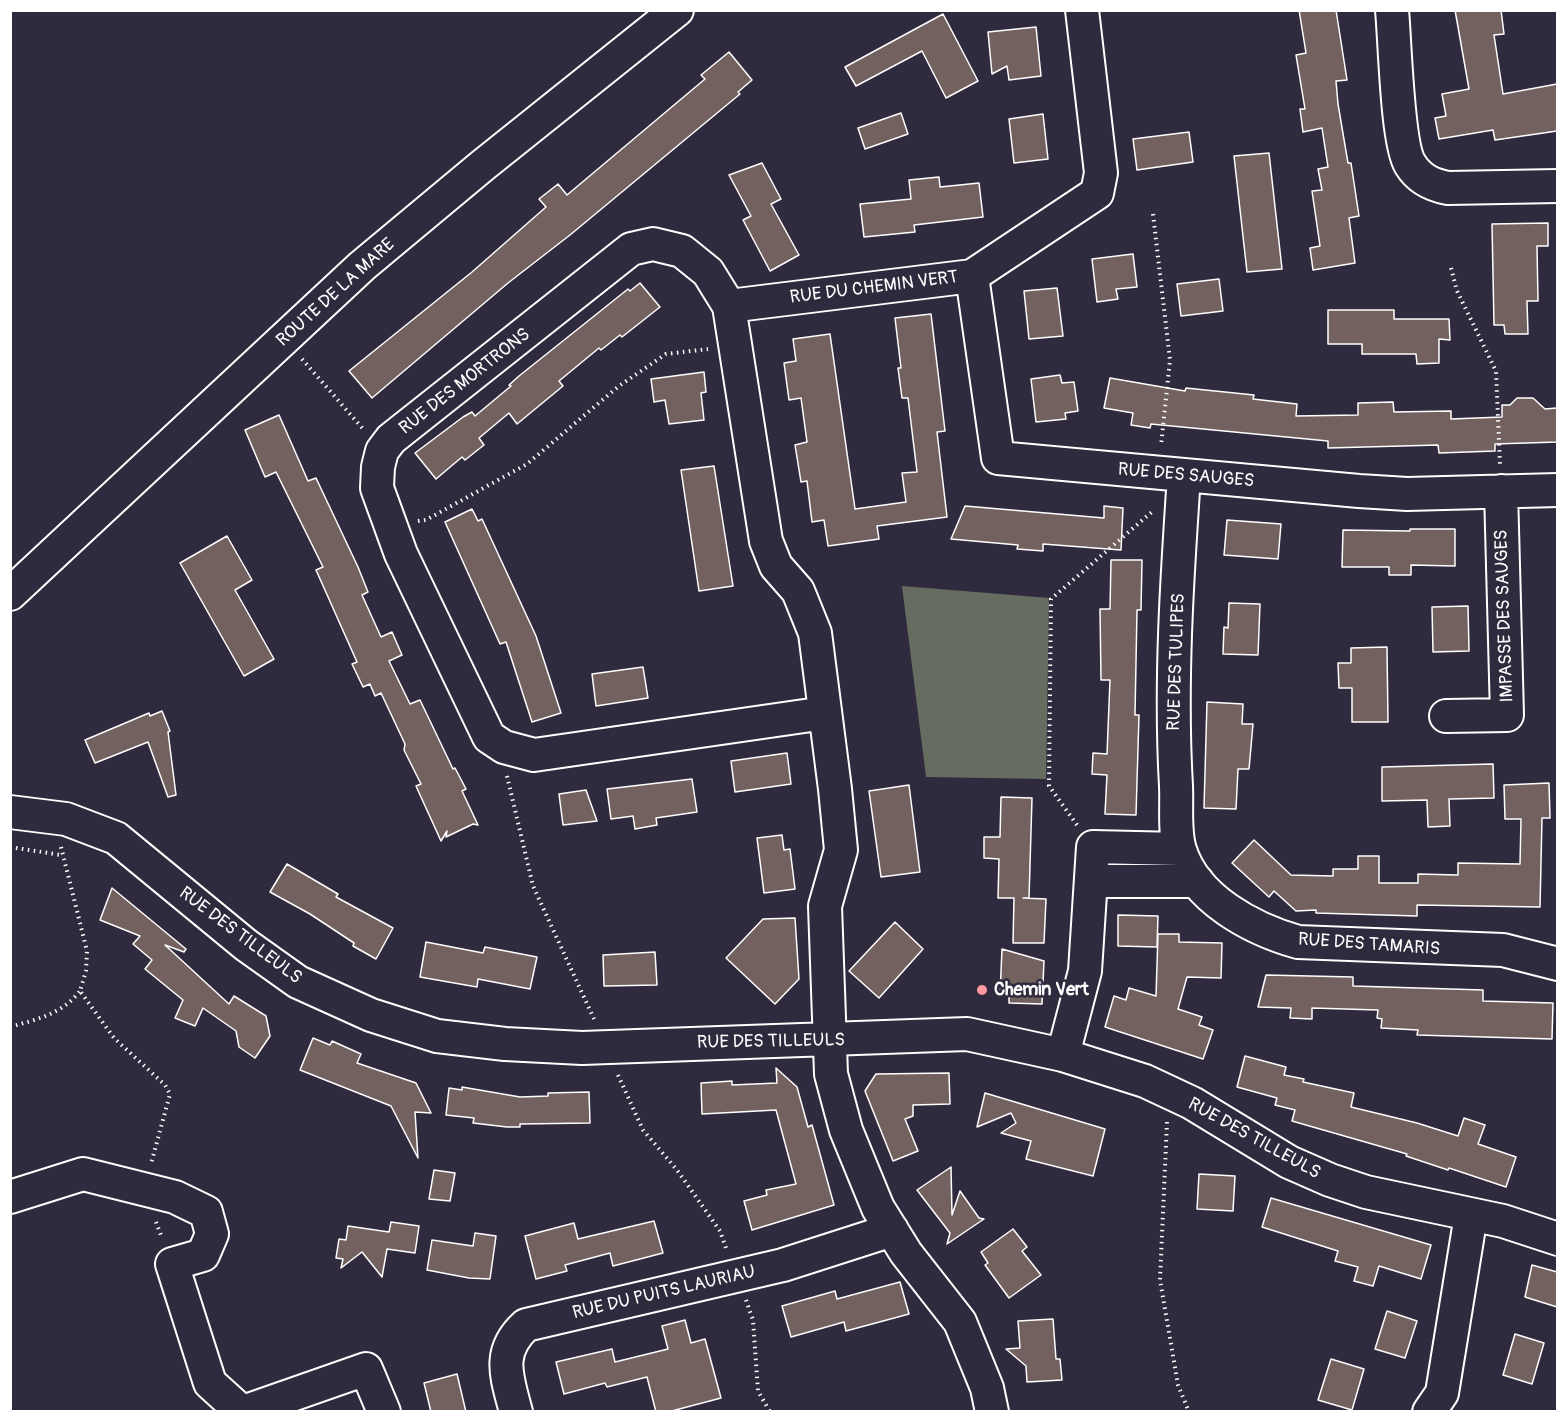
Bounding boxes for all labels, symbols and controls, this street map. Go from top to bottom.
street label: ROUTE DE LA MARE [272,234,400,352]
street label: RUE DU CHEMIN VERT [789,267,959,309]
street label: RUE DES MORTRONS [395,324,535,440]
street label: RUE DES SAUGES [1117,459,1255,493]
street label: IMPASSE DES SAUGES [1491,529,1519,703]
street label: RUE DES TULIPES [1164,593,1190,731]
street label: RUE DES TILLEULS [174,883,306,989]
street label: RUE DES TAMARIS [1297,929,1441,961]
place label: Chemin Vert [994,979,1089,1001]
marker: Chemin Vert [975,983,989,997]
street label: RUE DES TILLEULS [697,1030,845,1054]
street label: RUE DES TILLEULS [1184,1094,1324,1184]
street label: RUE DU PUITS LAURIAU [571,1261,757,1325]

